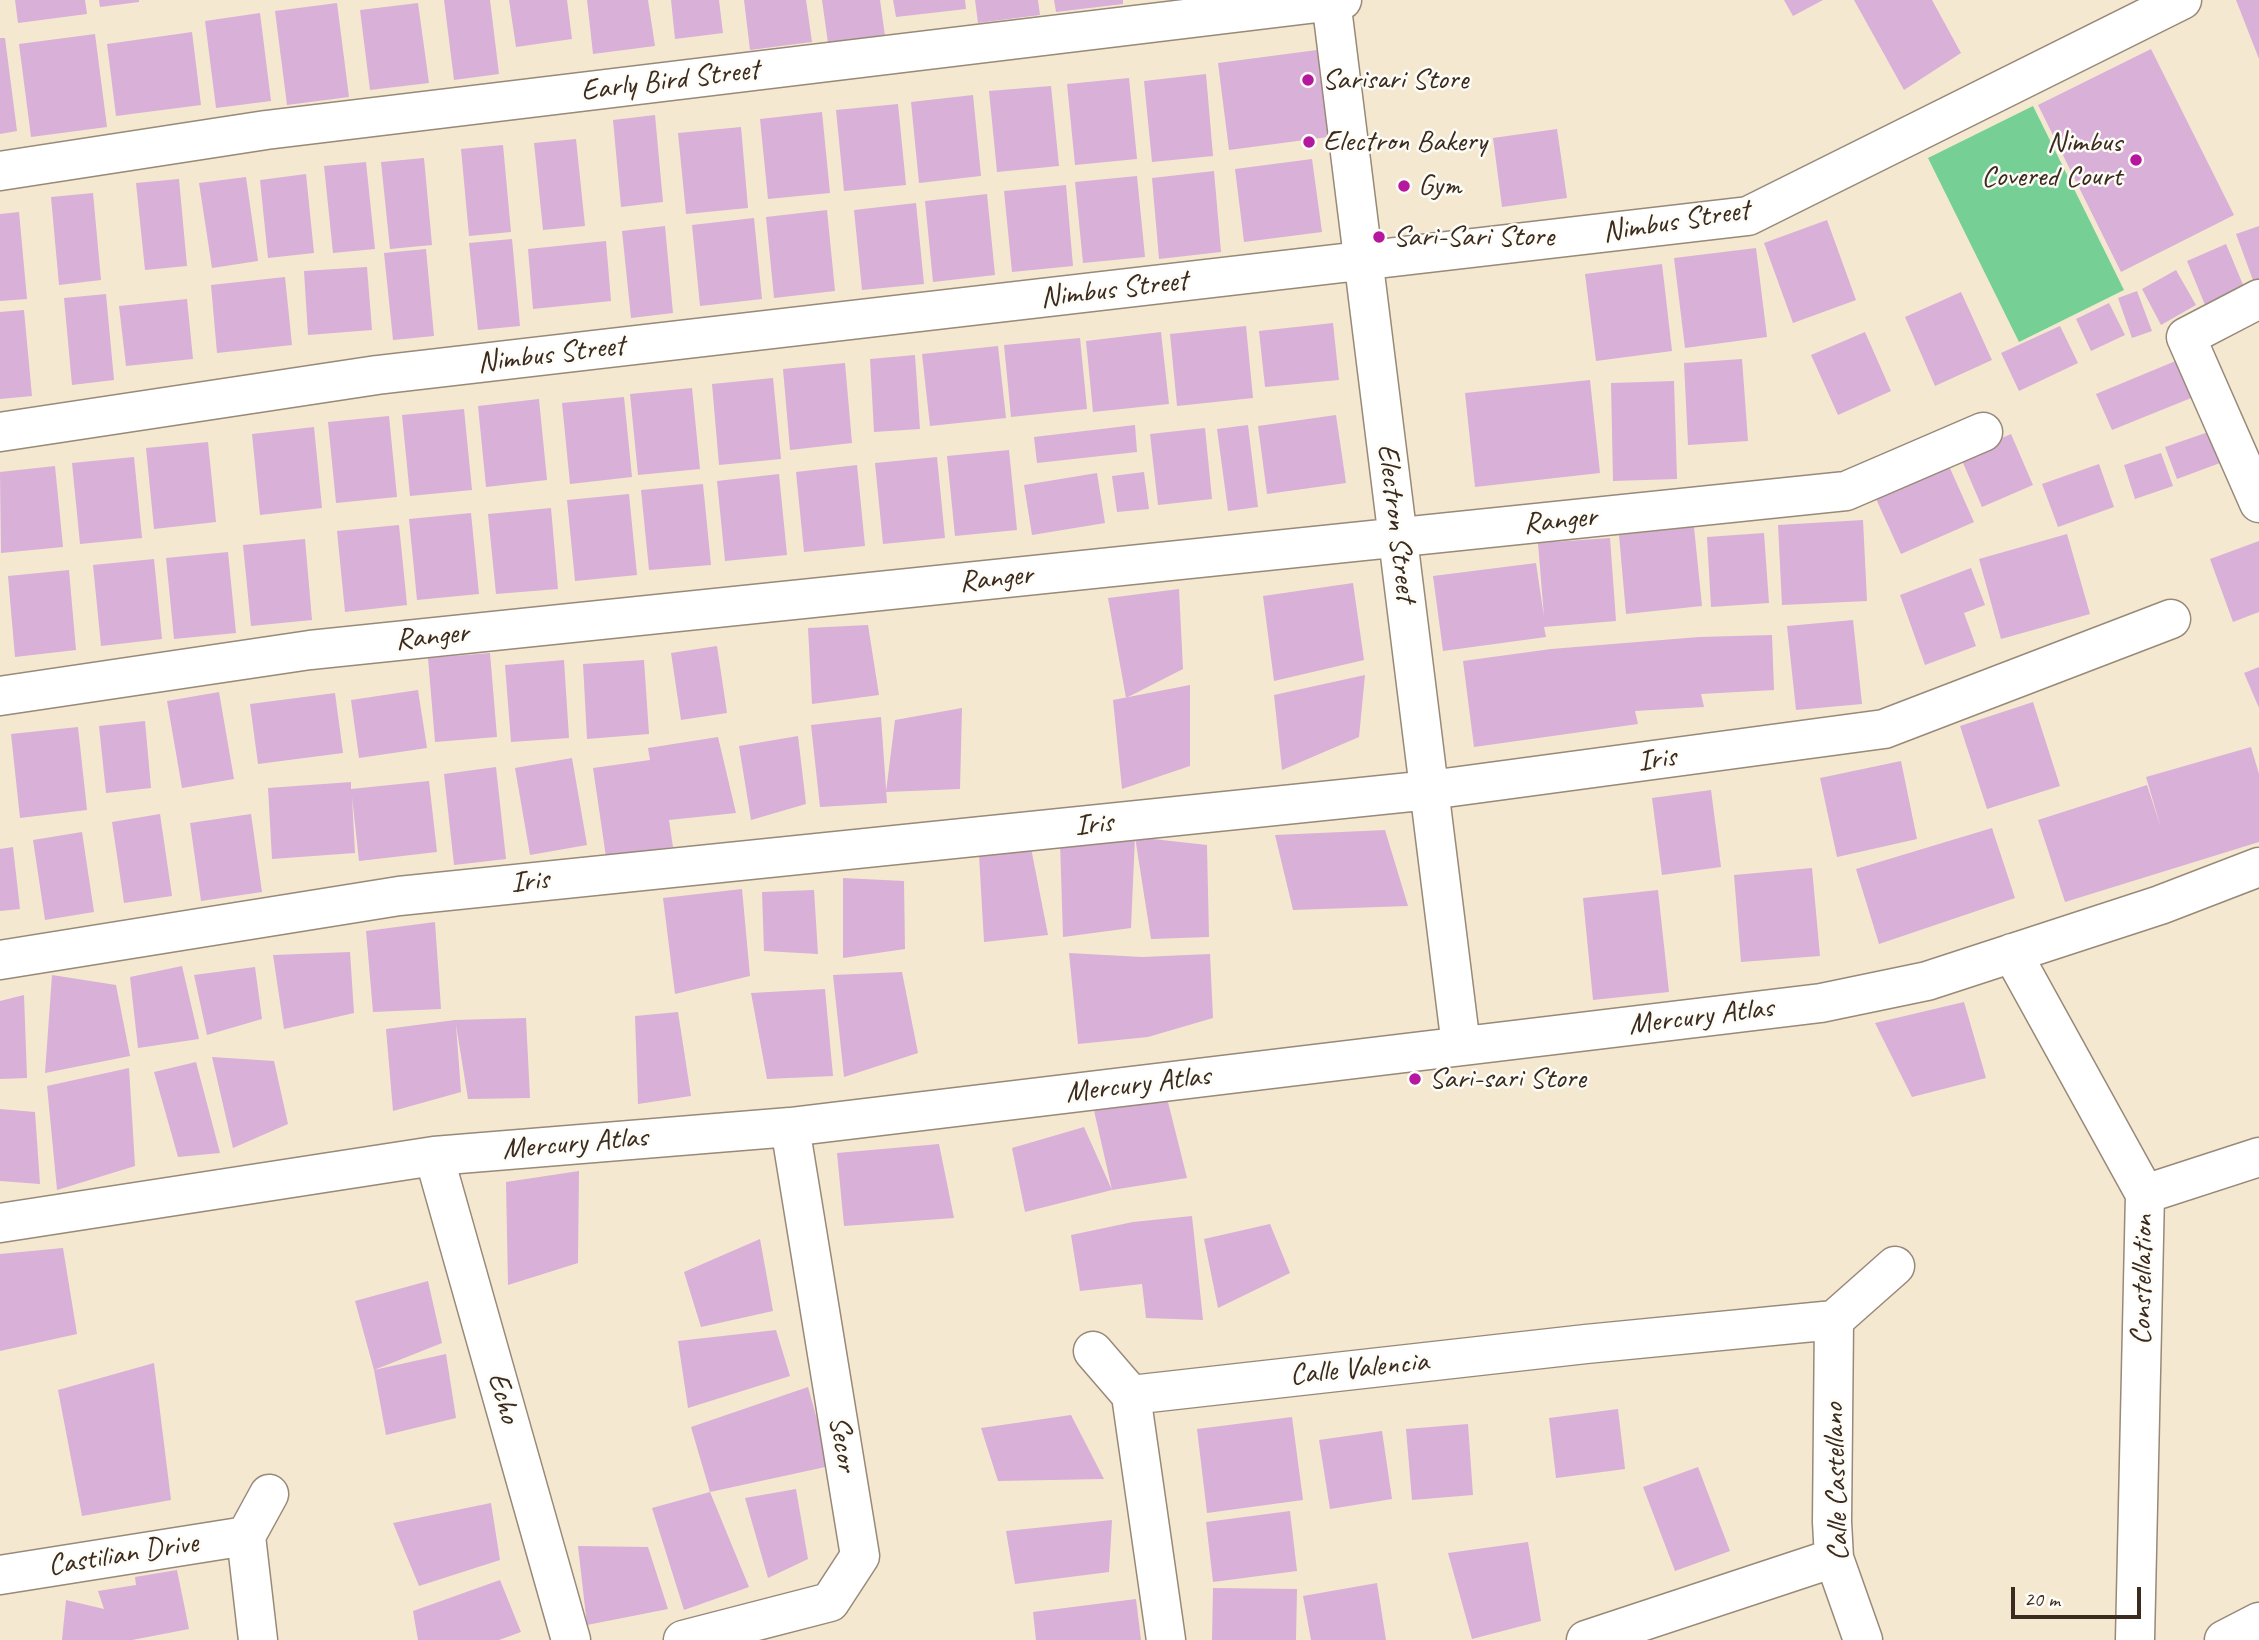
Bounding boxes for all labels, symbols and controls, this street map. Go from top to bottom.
street label: Early Bird Street [579,52,761,110]
place label: Sarisari Store [1322,62,1468,98]
marker: Sarisari Store [1300,72,1316,88]
place label: Electron Bakery [1323,124,1487,160]
place label: Nimbus Covered Court [1981,125,2122,196]
marker: Electron Bakery [1301,134,1317,150]
marker: Nimbus Covered Court [2128,152,2144,168]
place label: Gym [1418,168,1461,204]
marker: Gym [1396,178,1412,194]
street label: Nimbus Street [1600,193,1752,251]
place label: Sari-Sari Store [1393,219,1554,255]
marker: Sari-Sari Store [1371,229,1387,245]
street label: Nimbus Street [1038,263,1190,317]
street label: Nimbus Street [475,328,627,382]
street label: Electron Street [1368,442,1424,604]
street label: Ranger [1522,499,1598,543]
street label: Ranger [958,557,1034,601]
street label: Ranger [394,615,470,659]
street label: Iris [1635,739,1679,781]
street label: Iris [1073,805,1115,845]
street label: Iris [509,862,551,902]
street label: Mercury Atlas [1627,990,1775,1044]
street label: Mercury Atlas [1064,1058,1212,1112]
place label: Sari-sari Store [1429,1061,1586,1097]
marker: Sari-sari Store [1407,1071,1423,1087]
street label: Mercury Atlas [501,1120,649,1168]
street label: Constellation [2124,1215,2162,1345]
street label: Calle Valencia [1288,1344,1430,1394]
street label: Echo [479,1369,527,1427]
street label: Calle Castellano [1816,1402,1858,1562]
street label: Secor [820,1414,864,1474]
street label: Castilian Drive [45,1525,201,1585]
scale bar [2014,1574,2144,1618]
text: 20 m [2024,1586,2060,1612]

